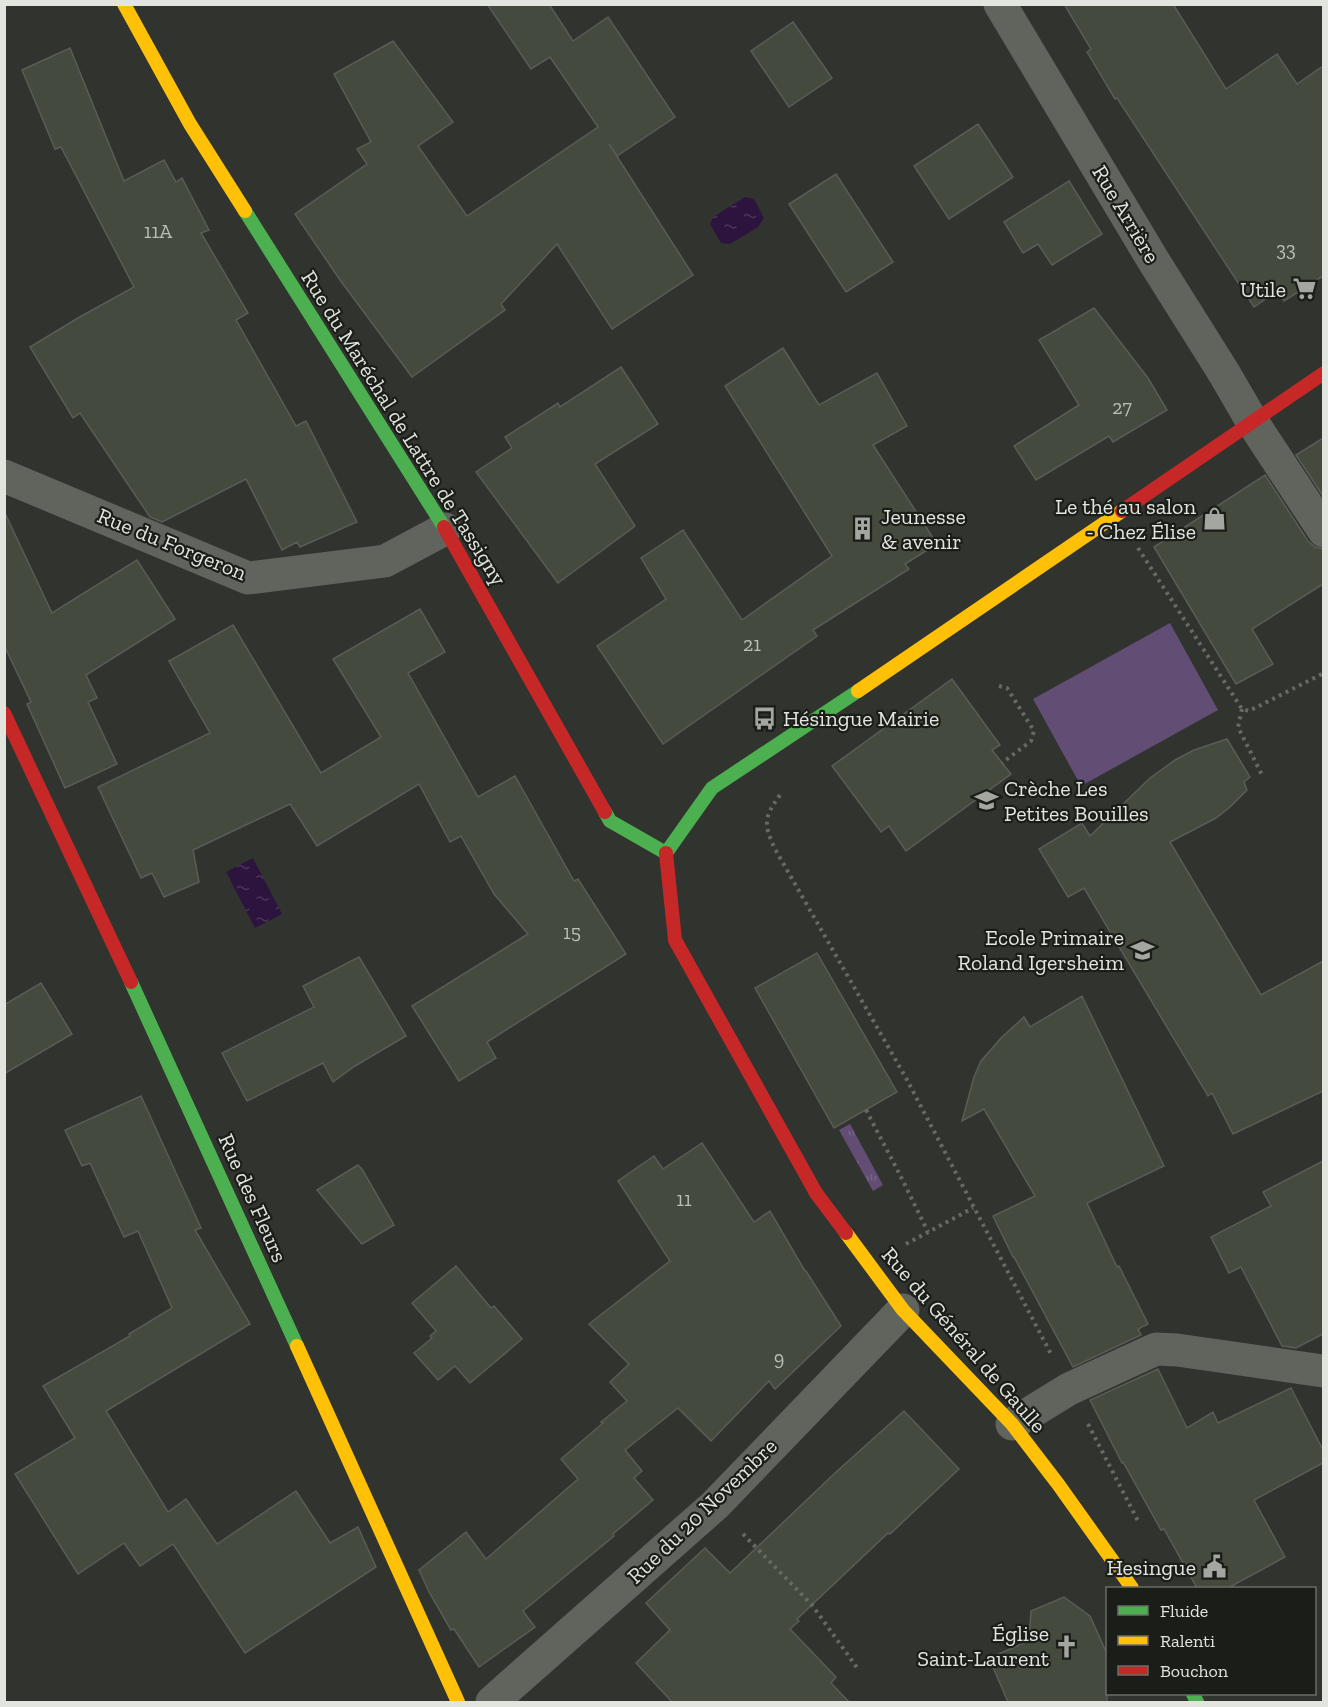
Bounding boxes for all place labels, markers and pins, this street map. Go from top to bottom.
place label: Utile [1240,276,1286,303]
supermarket icon: Utile [1291,276,1317,302]
place label: Le thé au salon - Chez Élise [1055,493,1196,545]
place label: Jeunesse & avenir [881,503,966,555]
shop icon: Le thé au salon - Chez Élise [1201,506,1227,532]
building icon: Jeunesse & avenir [850,516,876,542]
bus stop icon: Hésingue Mairie [752,705,778,731]
place label: Hésingue Mairie [783,705,939,732]
place label: Crèche Les Petites Bouilles [1004,775,1149,827]
school or university icon: Crèche Les Petites Bouilles [973,788,999,814]
place label: Ecole Primaire Roland Igersheim [958,924,1124,976]
school or university icon: Ecole Primaire Roland Igersheim [1129,937,1155,963]
place label: Hesingue [1106,1554,1196,1581]
public building icon: Hesingue [1201,1554,1227,1580]
place label: Église Saint-Laurent [917,1620,1050,1672]
church icon: Église Saint-Laurent [1054,1633,1080,1659]

